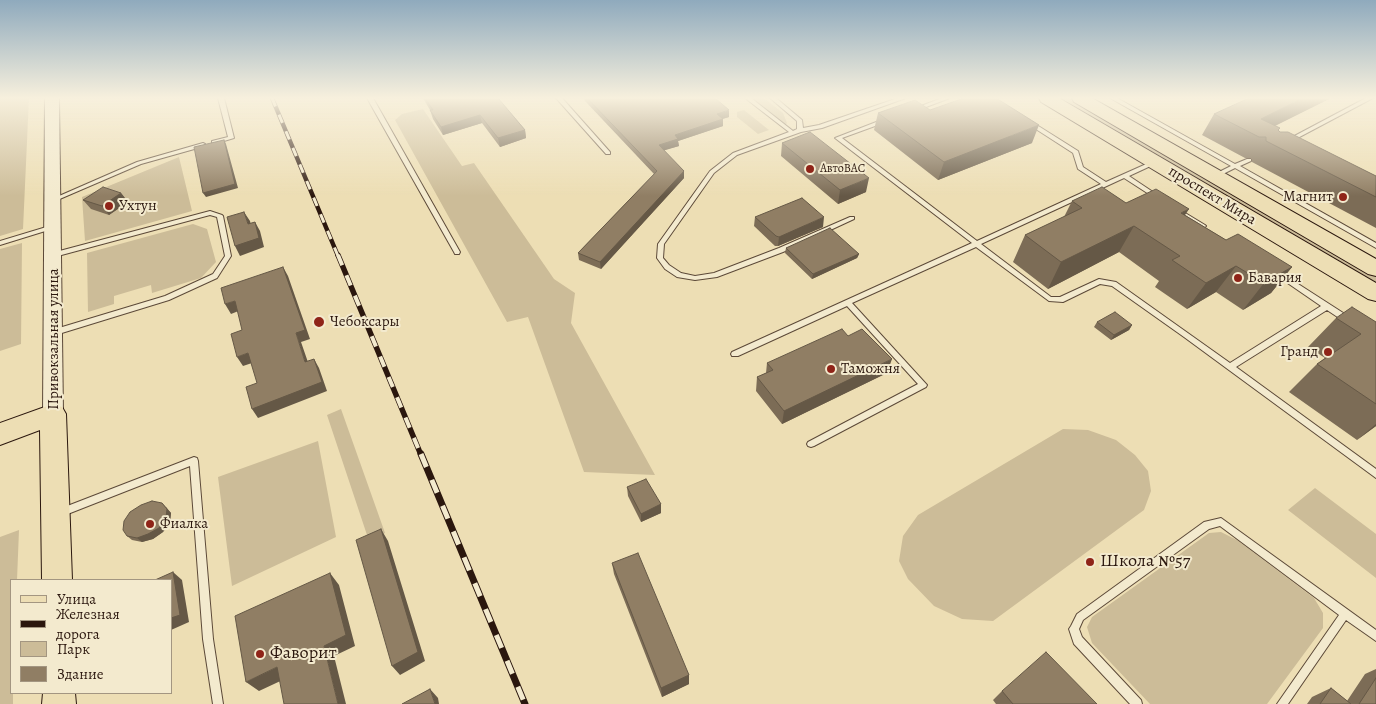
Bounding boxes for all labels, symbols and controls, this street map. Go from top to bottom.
place label: АвтоВАС [820,162,865,176]
marker: АвтоВАС [804,163,816,175]
street label: проспект Мира [1165,163,1259,229]
place label: Магнит [1283,188,1333,206]
marker: Магнит [1337,191,1349,203]
place label: Ухтун [119,197,157,215]
marker: Ухтун [103,200,115,212]
street label: Привокзальная улица [45,268,63,410]
place label: Бавария [1248,269,1302,287]
marker: Бавария [1232,272,1244,284]
place label: Чебоксары [330,313,400,331]
marker: Чебоксары [312,315,326,329]
place label: Гранд [1280,343,1318,361]
marker: Гранд [1322,346,1334,358]
place label: Таможня [841,360,900,378]
marker: Таможня [825,363,837,375]
place label: Фиалка [160,515,208,533]
marker: Фиалка [144,518,156,530]
place label: Школа №57 [1100,551,1190,573]
marker: Школа №57 [1084,556,1096,568]
legend [10,579,172,694]
text: Улица [57,589,96,609]
text: Железная дорога [56,604,120,644]
text: Парк [57,639,90,659]
place label: Фаворит [270,643,337,665]
marker: Фаворит [254,648,266,660]
text: Здание [57,664,104,684]

